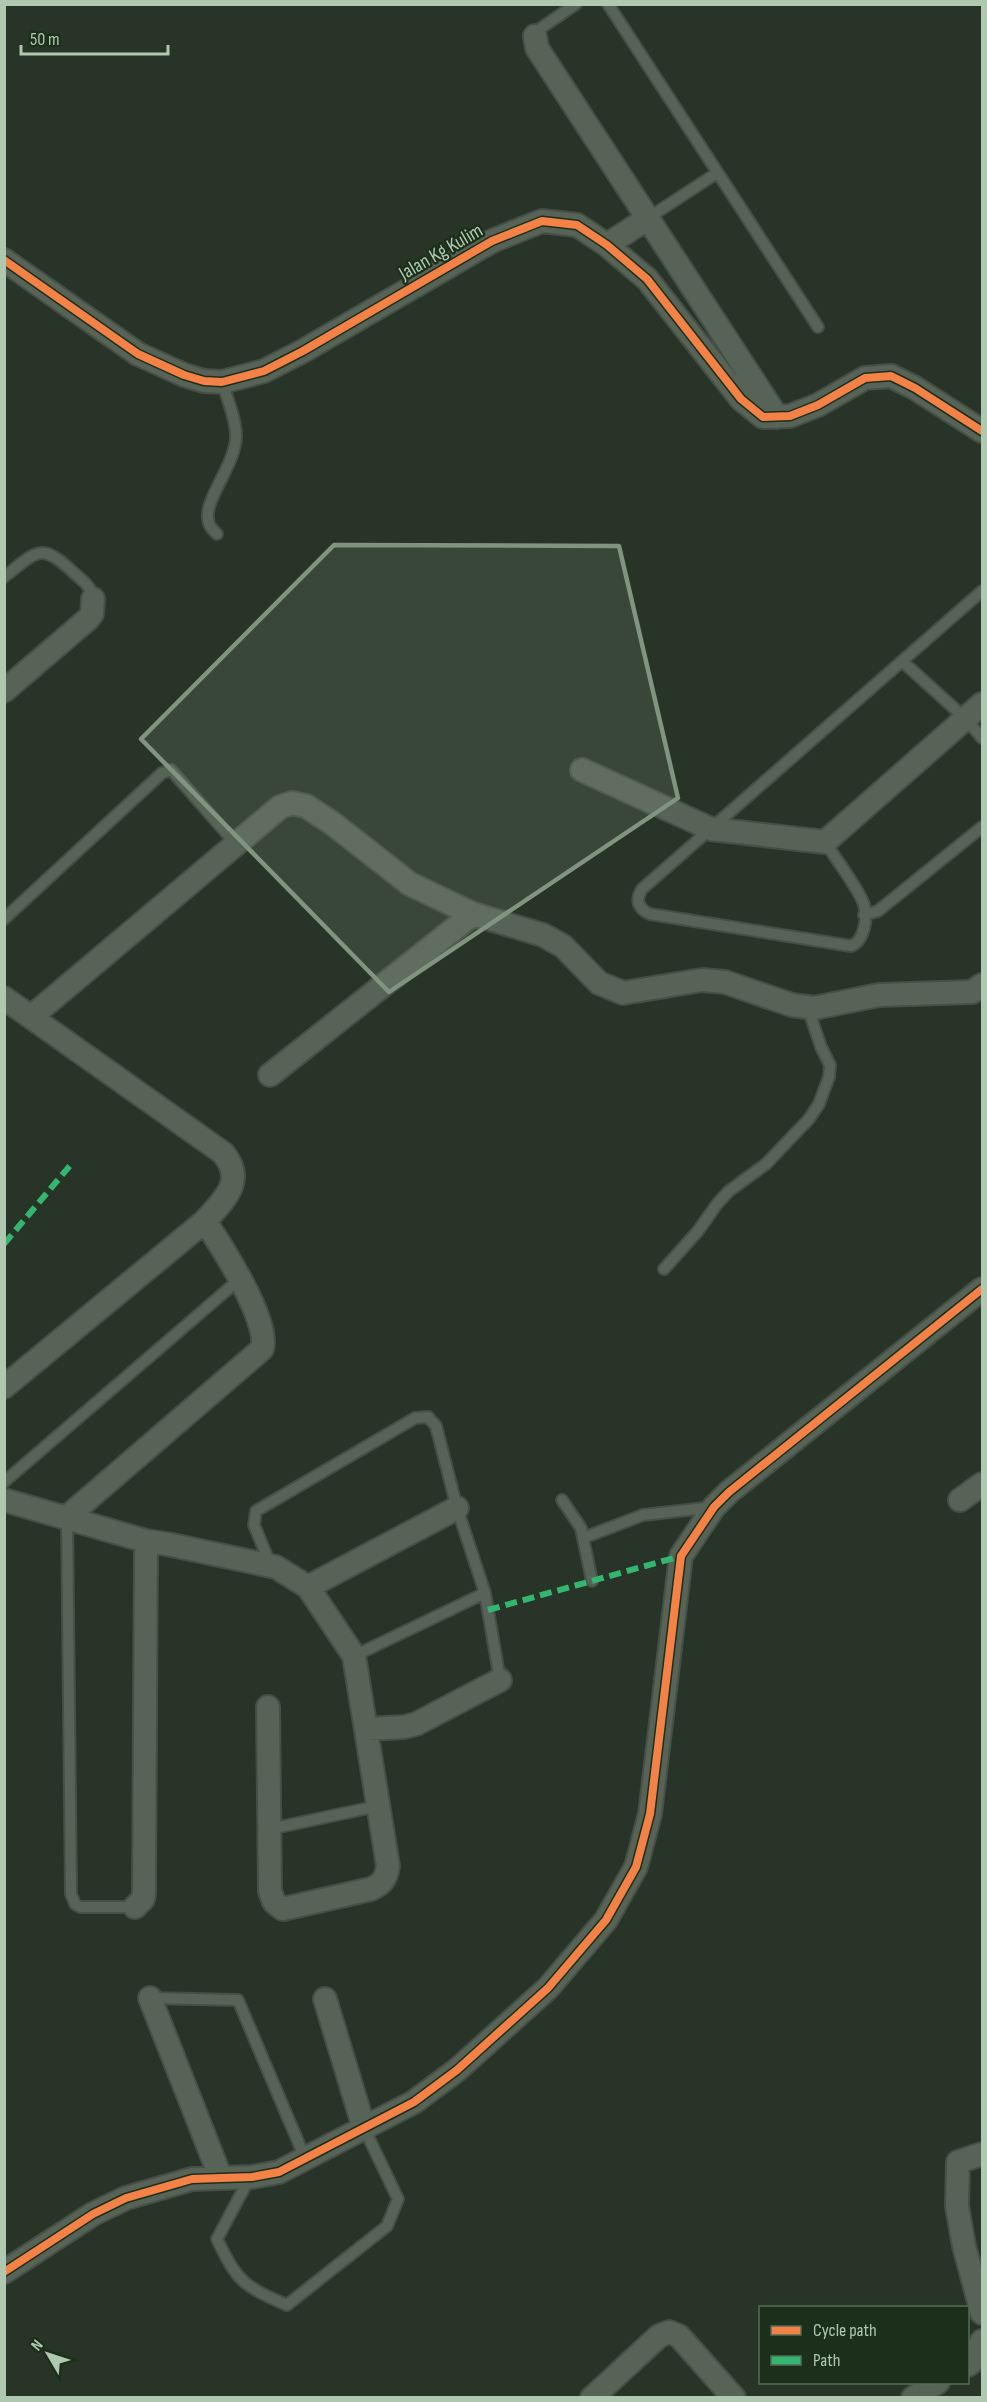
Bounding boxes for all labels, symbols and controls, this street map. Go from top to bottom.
scale bar [21,18,168,56]
text: 50 m [30,29,60,50]
street label: Jalan Kg Kulim [394,218,487,286]
legend [759,2306,969,2384]
text: Cycle path [813,2320,877,2341]
north arrow [18,2324,78,2384]
text: N [27,2336,48,2355]
text: Path [813,2350,841,2371]

